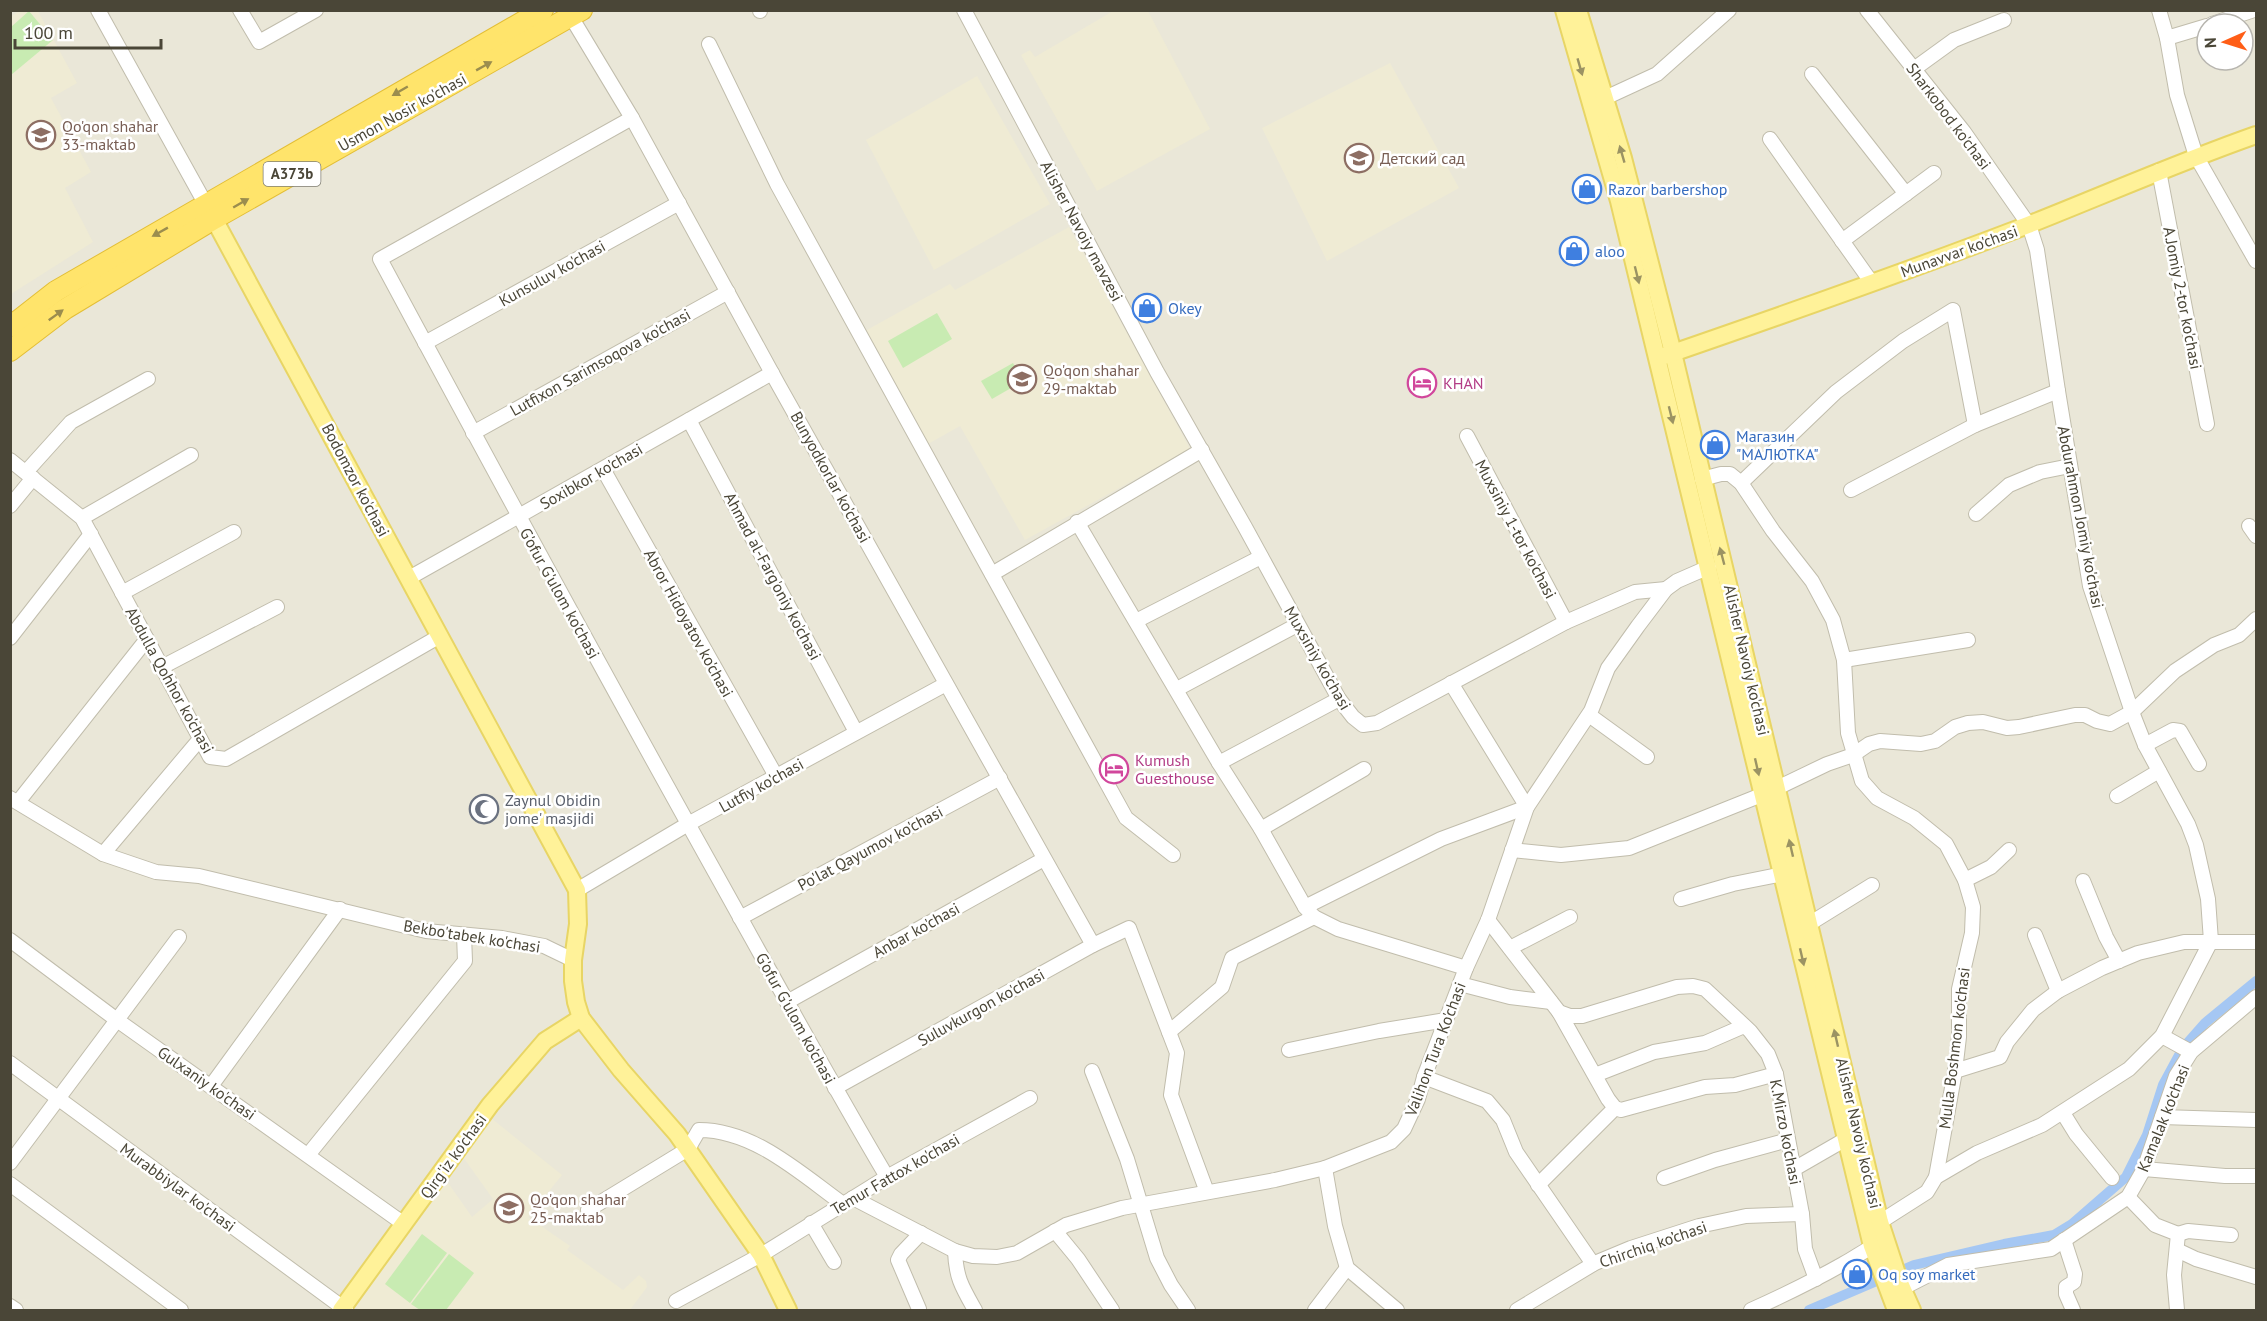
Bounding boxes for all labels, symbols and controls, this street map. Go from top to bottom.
scale bar [15,12,160,50]
north arrow [2195,12,2255,72]
text: 100 m [24,21,73,44]
text: N [2200,37,2220,49]
one-way arrow [1576,58,1585,76]
street label: Sharkobod ko'chasi [1902,59,1996,173]
one-way arrow [476,61,493,71]
street label: Usmon Nosir ko'chasi [334,68,470,156]
one-way arrow [392,86,409,96]
place label: Qo'qon shahar 33-maktab [62,116,159,154]
school or university icon: Qo'qon shahar 33-maktab [25,119,57,151]
school or university icon: Детский сад [1343,142,1375,174]
one-way arrow [1617,145,1626,163]
place label: Детский сад [1380,148,1465,168]
street label: Alisher Navoiy mavzesi [1036,157,1128,305]
road number: A373b [264,162,320,186]
shop icon: Razor barbershop [1571,173,1603,205]
place label: Razor barbershop [1608,179,1727,199]
one-way arrow [233,198,250,208]
street label: Munavvar ko'chasi [1898,221,2020,281]
street label: A.Jomiy 2-tor ko'chasi [2159,225,2207,371]
one-way arrow [151,227,168,237]
street label: Kunsuluv ko'chasi [495,235,609,311]
shop icon: aloo [1558,235,1590,267]
place label: aloo [1595,241,1625,261]
one-way arrow [1633,266,1643,284]
shop icon: Okey [1131,292,1163,324]
place label: Okey [1168,298,1202,318]
street label: Lutfixon Sarimsoqova ko'chasi [506,304,694,420]
one-way arrow [48,309,64,321]
place label: Qo'qon shahar 29-maktab [1043,360,1140,398]
school or university icon: Qo'qon shahar 29-maktab [1006,363,1038,395]
hotel icon: KHAN [1406,367,1438,399]
place label: KHAN [1443,373,1484,393]
one-way arrow [1667,405,1677,424]
street label: Bunyodkorlar ko'chasi [787,408,875,546]
street label: Bodomzor ko'chasi [318,420,394,540]
street label: Abdurahmon Jomiy ko'chasi [2053,424,2109,610]
place label: Магазин "МАЛЮТКА" [1736,426,1819,464]
shop icon: Магазин "МАЛЮТКА" [1699,429,1731,461]
street label: Soxibkor ko'chasi [536,438,646,514]
street label: Muxsiniy 1-tor ko'chasi [1471,456,1561,602]
street label: Ahmad al-Farg'oniy ko'chasi [720,489,826,663]
street label: G'ofur G'ulom ko'chasi [516,524,604,662]
street label: Abror Hidoyatov ko'chasi [640,545,738,701]
one-way arrow [1716,547,1726,565]
street label: Alisher Navoiy ko'chasi [1720,583,1774,737]
street label: Muxsiniy ko'chasi [1280,602,1356,714]
street label: Abdulla Qohhor ko'chasi [121,603,219,757]
place label: Kumush Guesthouse [1135,750,1215,788]
hotel icon: Kumush Guesthouse [1098,753,1130,785]
street label: Lutfiy ko'chasi [715,754,807,816]
one-way arrow [1753,758,1763,777]
place label: Zaynul Obidin jome' masjidi [505,790,601,828]
mosque icon: Zaynul Obidin jome' masjidi [468,793,500,825]
street label: Po'lat Qayumov ko'chasi [794,801,946,895]
one-way arrow [1786,839,1796,857]
street label: Anbar ko'chasi [869,898,963,962]
street label: Bekbo'tabek ko'chasi [402,915,542,957]
one-way arrow [1798,948,1808,966]
street label: G'ofur G'ulom ko'chasi [752,949,840,1087]
street label: Suluvkurgon ko'chasi [914,964,1048,1050]
street label: Mulla Boshmon ko'chasi [1934,966,1974,1130]
street label: Valihon Tura Ko'chasi [1400,979,1470,1120]
one-way arrow [1831,1028,1841,1047]
street label: Gulxaniy ko'chasi [154,1042,260,1124]
street label: Alisher Navoiy ko'chasi [1832,1056,1886,1210]
street label: Kamalak ko'chasi [2132,1061,2194,1175]
street label: K.Mirzo ko'chasi [1766,1077,1806,1187]
street label: Qirg'iz ko'chasi [416,1110,490,1202]
street label: Temur Fattox ko'chasi [827,1129,963,1219]
street label: Murabbiylar ko'chasi [116,1138,240,1236]
place label: Qo'qon shahar 25-maktab [530,1189,627,1227]
school or university icon: Qo'qon shahar 25-maktab [493,1192,525,1224]
street label: Chirchiq ko’chasi [1597,1216,1709,1272]
shop icon: Oq soy market [1841,1258,1873,1290]
place label: Oq soy market [1878,1264,1976,1284]

